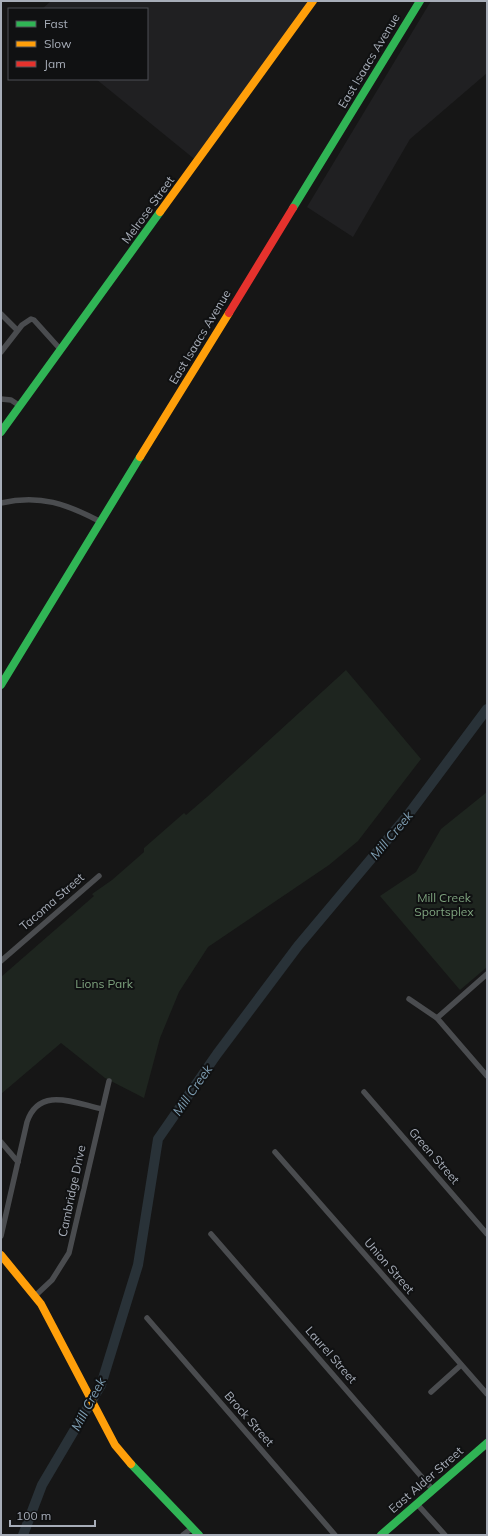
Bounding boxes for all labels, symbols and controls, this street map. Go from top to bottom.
legend [8,8,148,80]
street label: East Isaacs Avenue [334,11,403,111]
text: Fast [44,16,68,31]
text: Slow [44,36,72,51]
text: Jam [44,56,66,71]
street label: Melrose Street [118,173,177,246]
street label: East Isaacs Avenue [165,287,234,387]
water label: Mill Creek [366,807,416,862]
street label: Tacoma Street [16,870,87,934]
park label: Mill Creek Sportsplex [414,890,474,919]
park label: Lions Park [75,976,134,991]
water label: Mill Creek [169,1061,215,1118]
street label: Green Street [406,1125,463,1187]
street label: Cambridge Drive [54,1144,89,1238]
street label: Union Street [361,1235,418,1297]
street label: Laurel Street [303,1323,360,1386]
water label: Mill Creek [67,1374,109,1433]
street label: Brock Street [221,1388,277,1449]
street label: East Alder Street [385,1443,466,1516]
scale bar [10,1502,95,1528]
text: 100 m [16,1508,51,1523]

